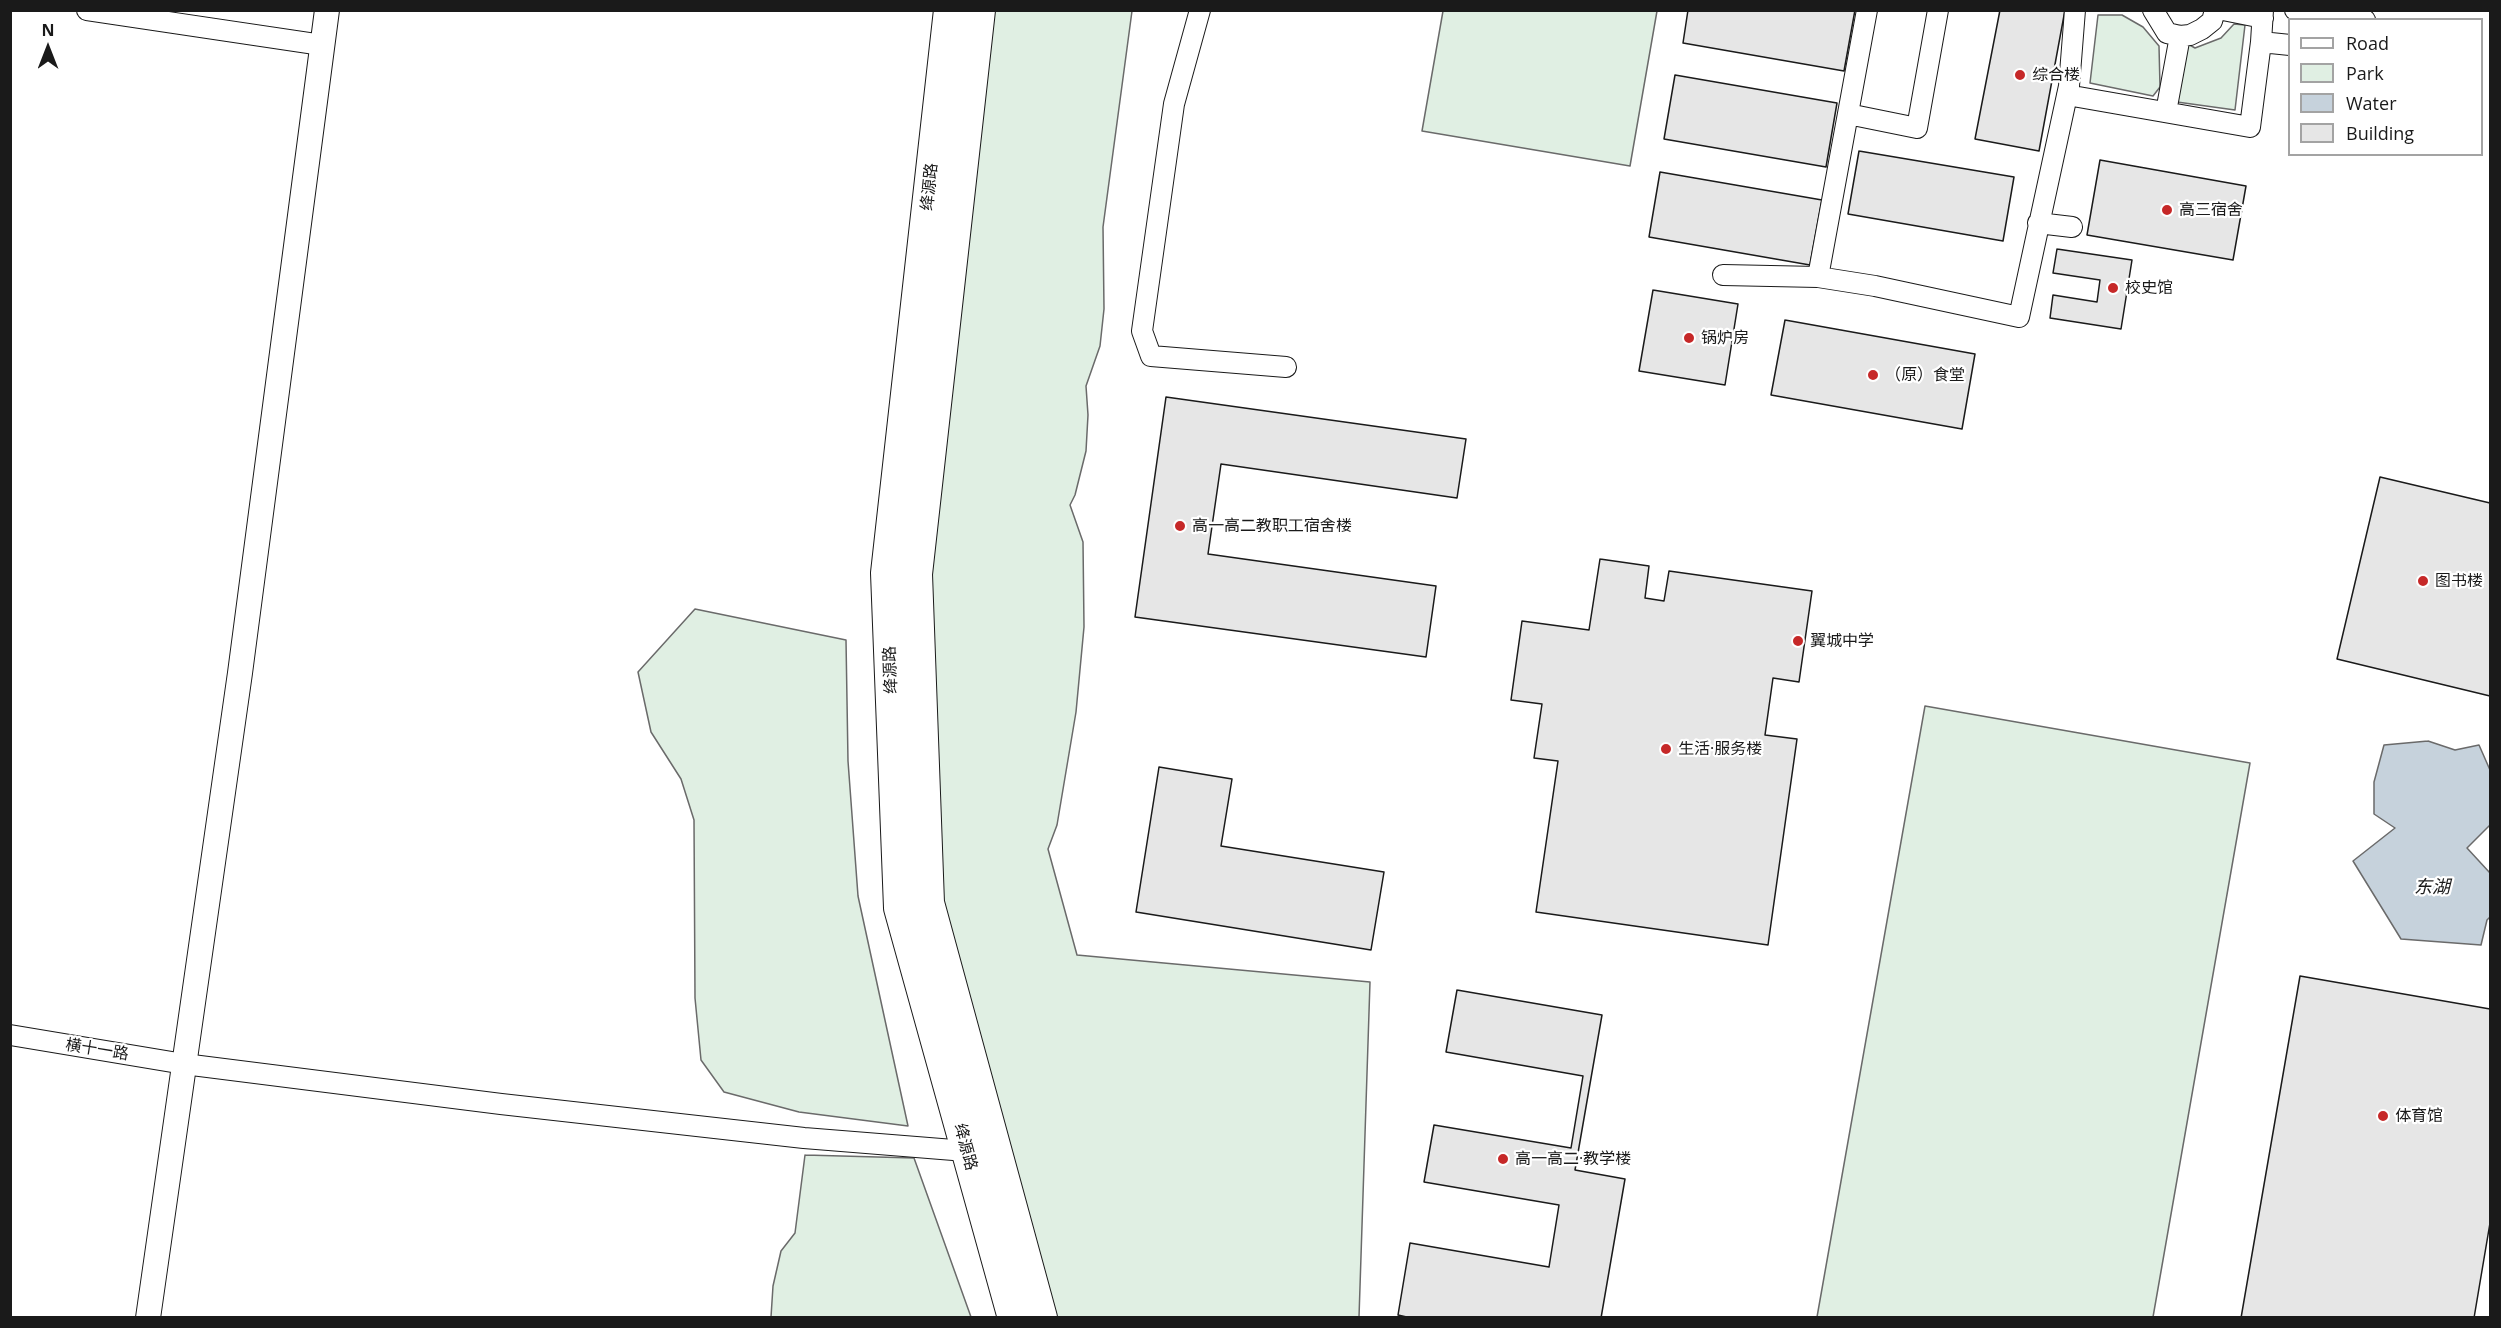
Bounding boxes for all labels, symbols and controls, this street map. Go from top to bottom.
north arrow [18,18,78,78]
legend [2288,18,2483,156]
text: N [41,19,55,41]
text: Road [2346,31,2389,55]
text: Park [2346,61,2384,85]
place label: 综合楼 [2032,65,2080,85]
marker: 综合楼 [2013,68,2027,82]
text: Water [2346,91,2397,115]
text: Building [2346,121,2414,145]
street label: 绛源路 [918,162,942,212]
place label: 高三宿舍 [2179,200,2243,220]
marker: 高三宿舍 [2160,203,2174,217]
place label: 校史馆 [2125,278,2173,298]
marker: 校史馆 [2106,281,2120,295]
place label: 锅炉房 [1701,328,1749,348]
marker: 锅炉房 [1682,331,1696,345]
place label: （原）食堂 [1885,365,1965,385]
marker: （原）食堂 [1866,368,1880,382]
place label: 高一高二教职工宿舍楼 [1192,516,1352,536]
marker: 高一高二教职工宿舍楼 [1173,519,1187,533]
place label: 图书楼 [2435,571,2483,591]
marker: 图书楼 [2416,574,2430,588]
place label: 翼城中学 [1810,631,1874,651]
marker: 翼城中学 [1791,634,1805,648]
street label: 绛源路 [881,646,901,694]
place label: 生活·服务楼 [1678,739,1762,759]
marker: 生活·服务楼 [1659,742,1673,756]
water label: 东湖 [2414,877,2450,899]
street label: 横十一路 [64,1036,130,1064]
place label: 体育馆 [2395,1106,2443,1126]
marker: 体育馆 [2376,1109,2390,1123]
street label: 绛源路 [950,1121,980,1173]
place label: 高一高二·教学楼 [1515,1149,1631,1169]
marker: 高一高二·教学楼 [1496,1152,1510,1166]

